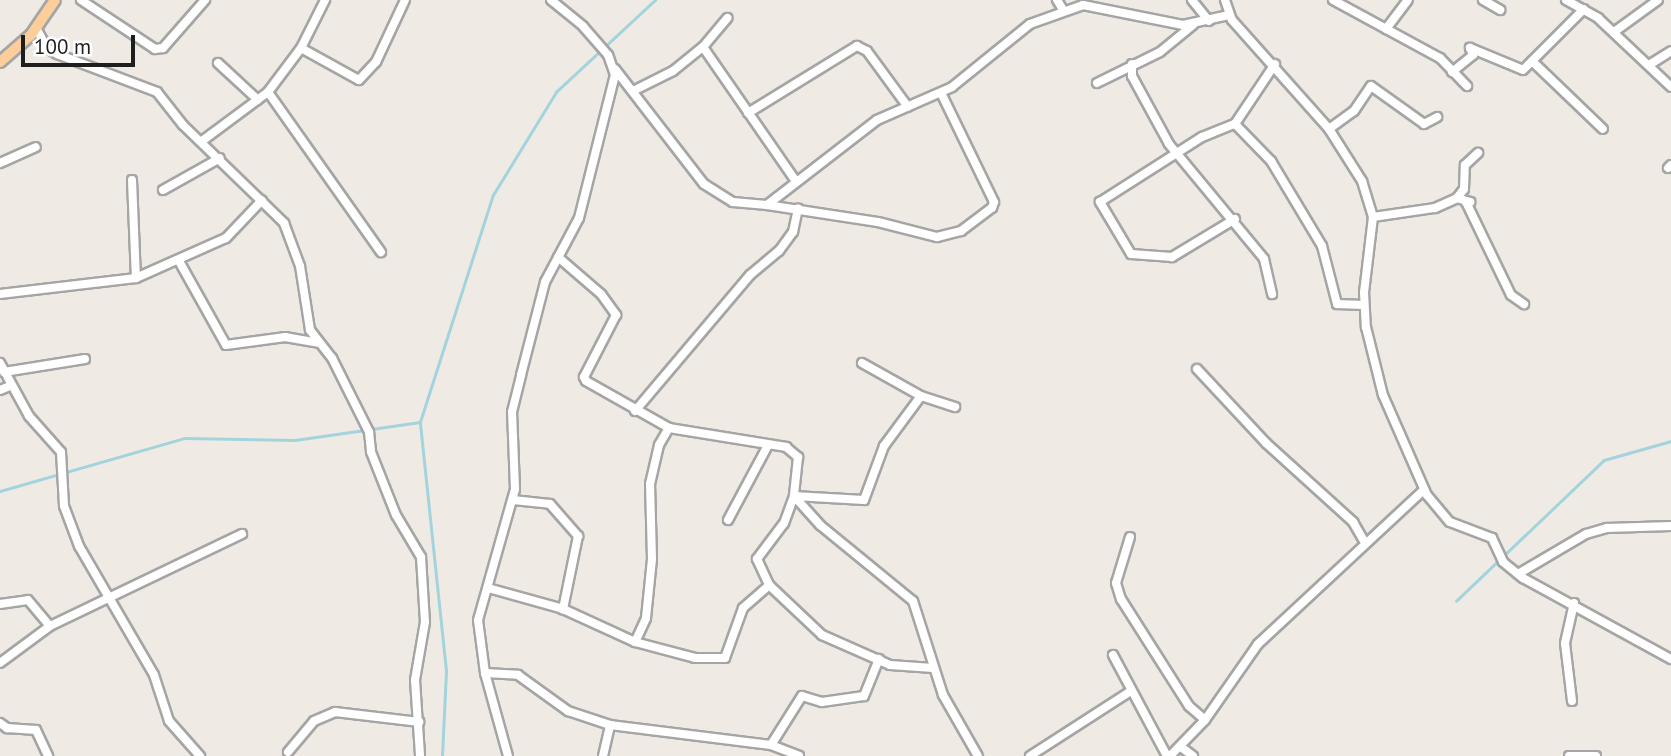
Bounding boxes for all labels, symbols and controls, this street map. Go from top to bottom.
scale bar [24,21,138,65]
text: 100 m [34,33,91,60]

